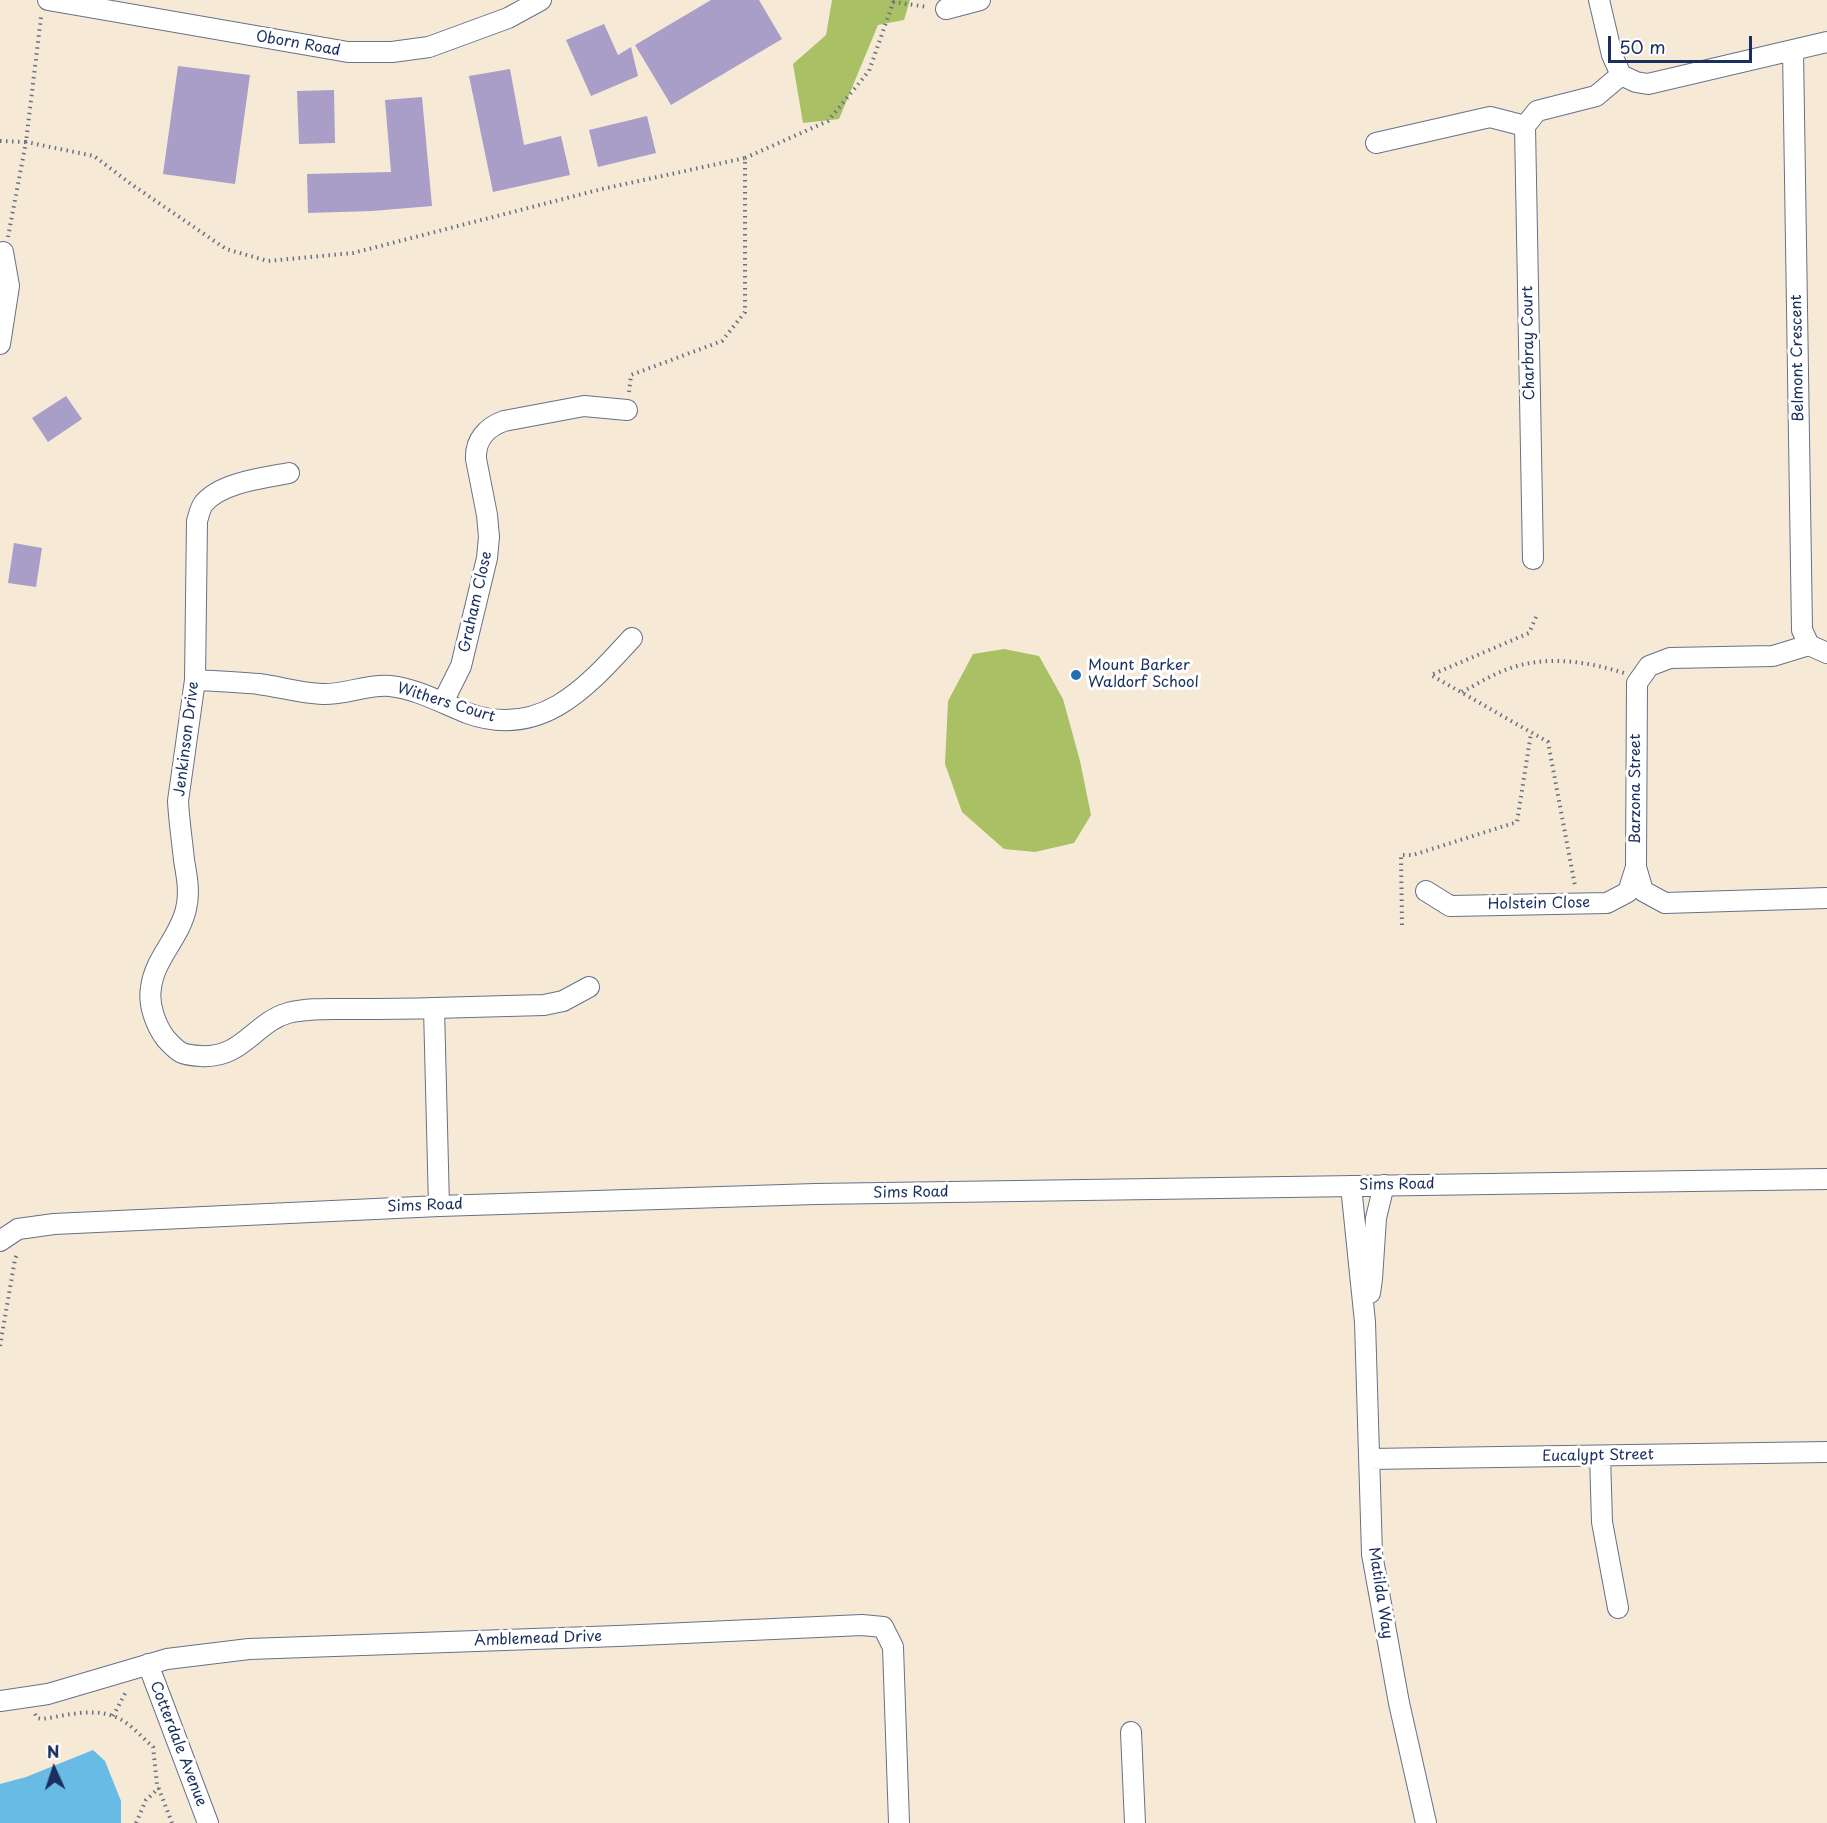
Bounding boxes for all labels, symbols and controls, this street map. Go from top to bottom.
scale bar [1611,24,1755,62]
street label: Oborn Road [254,28,342,60]
text: 50 m [1619,33,1666,60]
street label: Charbray Court [1519,286,1539,400]
street label: Belmont Crescent [1788,294,1808,422]
street label: Graham Close [456,550,496,654]
place label: Mount Barker Waldorf School [1088,657,1199,692]
marker: Mount Barker Waldorf School [1069,668,1083,682]
street label: Withers Court [395,680,497,726]
street label: Jenkinson Drive [171,681,203,797]
street label: Barzona Street [1627,734,1645,844]
street label: Holstein Close [1488,894,1590,914]
street label: Sims Road [1359,1175,1435,1195]
street label: Sims Road [873,1183,949,1203]
street label: Sims Road [387,1196,463,1216]
street label: Eucalypt Street [1542,1446,1654,1466]
street label: Matilda Way [1364,1546,1396,1640]
street label: Amblemead Drive [474,1628,602,1650]
street label: Cotterdale Avenue [146,1679,210,1809]
north arrow [24,1739,84,1799]
text: N [46,1739,60,1763]

